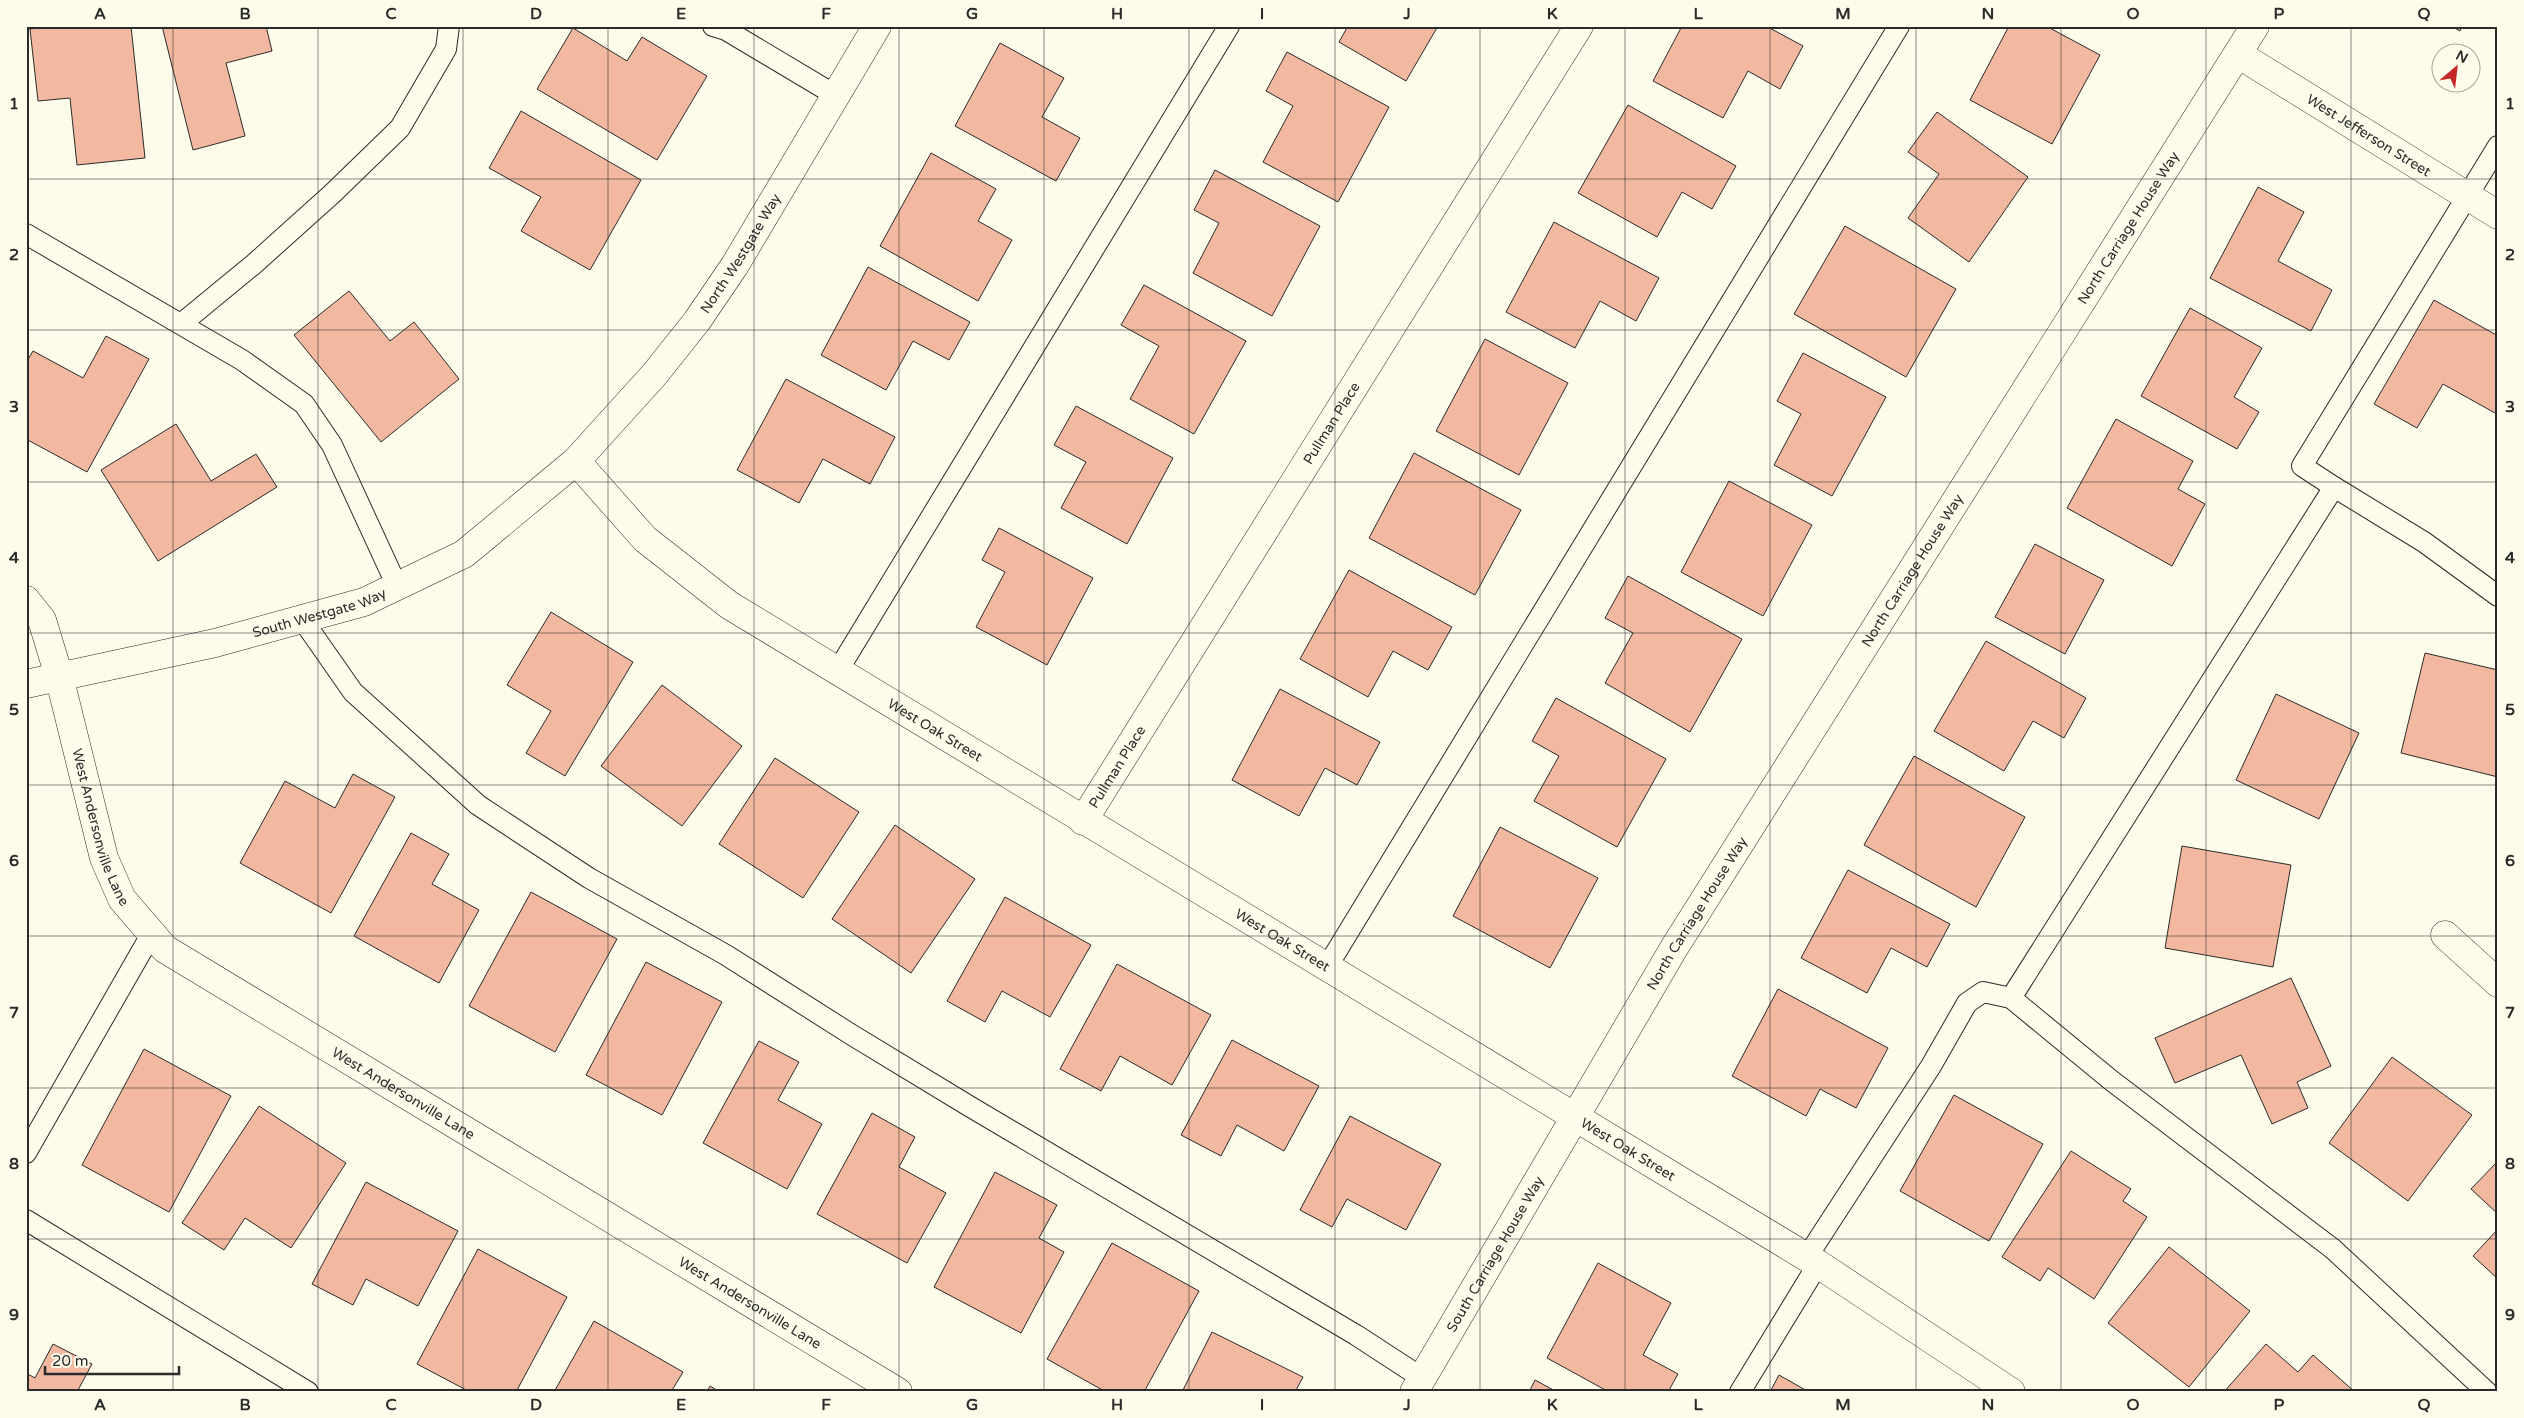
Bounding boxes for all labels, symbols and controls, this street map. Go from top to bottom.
text: A [94,4,106,24]
text: B [239,4,251,24]
text: C [385,4,397,24]
text: D [530,4,542,24]
text: E [676,4,686,24]
text: F [821,4,831,24]
text: G [966,4,978,24]
text: H [1111,4,1123,24]
text: I [1260,4,1264,24]
text: J [1402,4,1411,24]
text: K [1547,4,1558,24]
text: L [1693,4,1703,24]
text: M [1835,4,1851,24]
text: N [1982,4,1994,24]
text: O [2127,4,2140,24]
text: P [2274,4,2285,24]
text: Q [2418,4,2431,24]
north arrow [2432,42,2482,92]
text: N [2453,47,2471,67]
street label: West Jefferson Street [2303,91,2434,181]
text: 1 [9,94,19,114]
text: 1 [2505,94,2515,114]
street label: North Carriage House Way [2074,148,2183,307]
street label: North Westgate Way [697,190,785,317]
text: 2 [9,245,19,265]
text: 2 [2505,245,2515,265]
street label: Pullman Place [1300,379,1364,468]
text: 3 [9,397,19,417]
text: 3 [2505,397,2515,417]
street label: North Carriage House Way [1858,491,1967,650]
text: 4 [9,548,19,568]
text: 4 [2505,548,2515,568]
street label: South Westgate Way [251,584,389,641]
street label: West Oak Street [885,695,986,766]
text: 5 [9,700,19,720]
text: 5 [2505,700,2515,720]
street label: Pullman Place [1085,723,1149,811]
street label: West Andersonville Lane [68,747,132,910]
street label: North Carriage House Way [1643,833,1751,993]
text: 6 [9,851,19,871]
text: 6 [2505,851,2515,871]
street label: West Oak Street [1232,905,1333,976]
text: 7 [9,1003,19,1023]
text: 7 [2505,1003,2515,1023]
street label: West Andersonville Lane [329,1044,478,1143]
street label: West Oak Street [1578,1114,1679,1185]
text: 8 [9,1154,19,1174]
text: 8 [2505,1154,2515,1174]
street label: South Carriage House Way [1443,1173,1548,1335]
street label: West Andersonville Lane [675,1253,824,1353]
text: 9 [9,1305,19,1325]
text: 9 [2505,1305,2515,1325]
scale bar [45,1343,179,1375]
text: 20 m [52,1352,89,1370]
text: A [94,1395,106,1415]
text: B [239,1395,251,1415]
text: C [385,1395,397,1415]
text: D [530,1395,542,1415]
text: E [676,1395,686,1415]
text: F [821,1395,831,1415]
text: G [966,1395,978,1415]
text: H [1111,1395,1123,1415]
text: I [1260,1395,1264,1415]
text: J [1402,1395,1411,1415]
text: K [1547,1395,1558,1415]
text: L [1693,1395,1703,1415]
text: M [1835,1395,1851,1415]
text: N [1982,1395,1994,1415]
text: O [2127,1395,2140,1415]
text: P [2274,1395,2285,1415]
text: Q [2418,1395,2431,1415]

